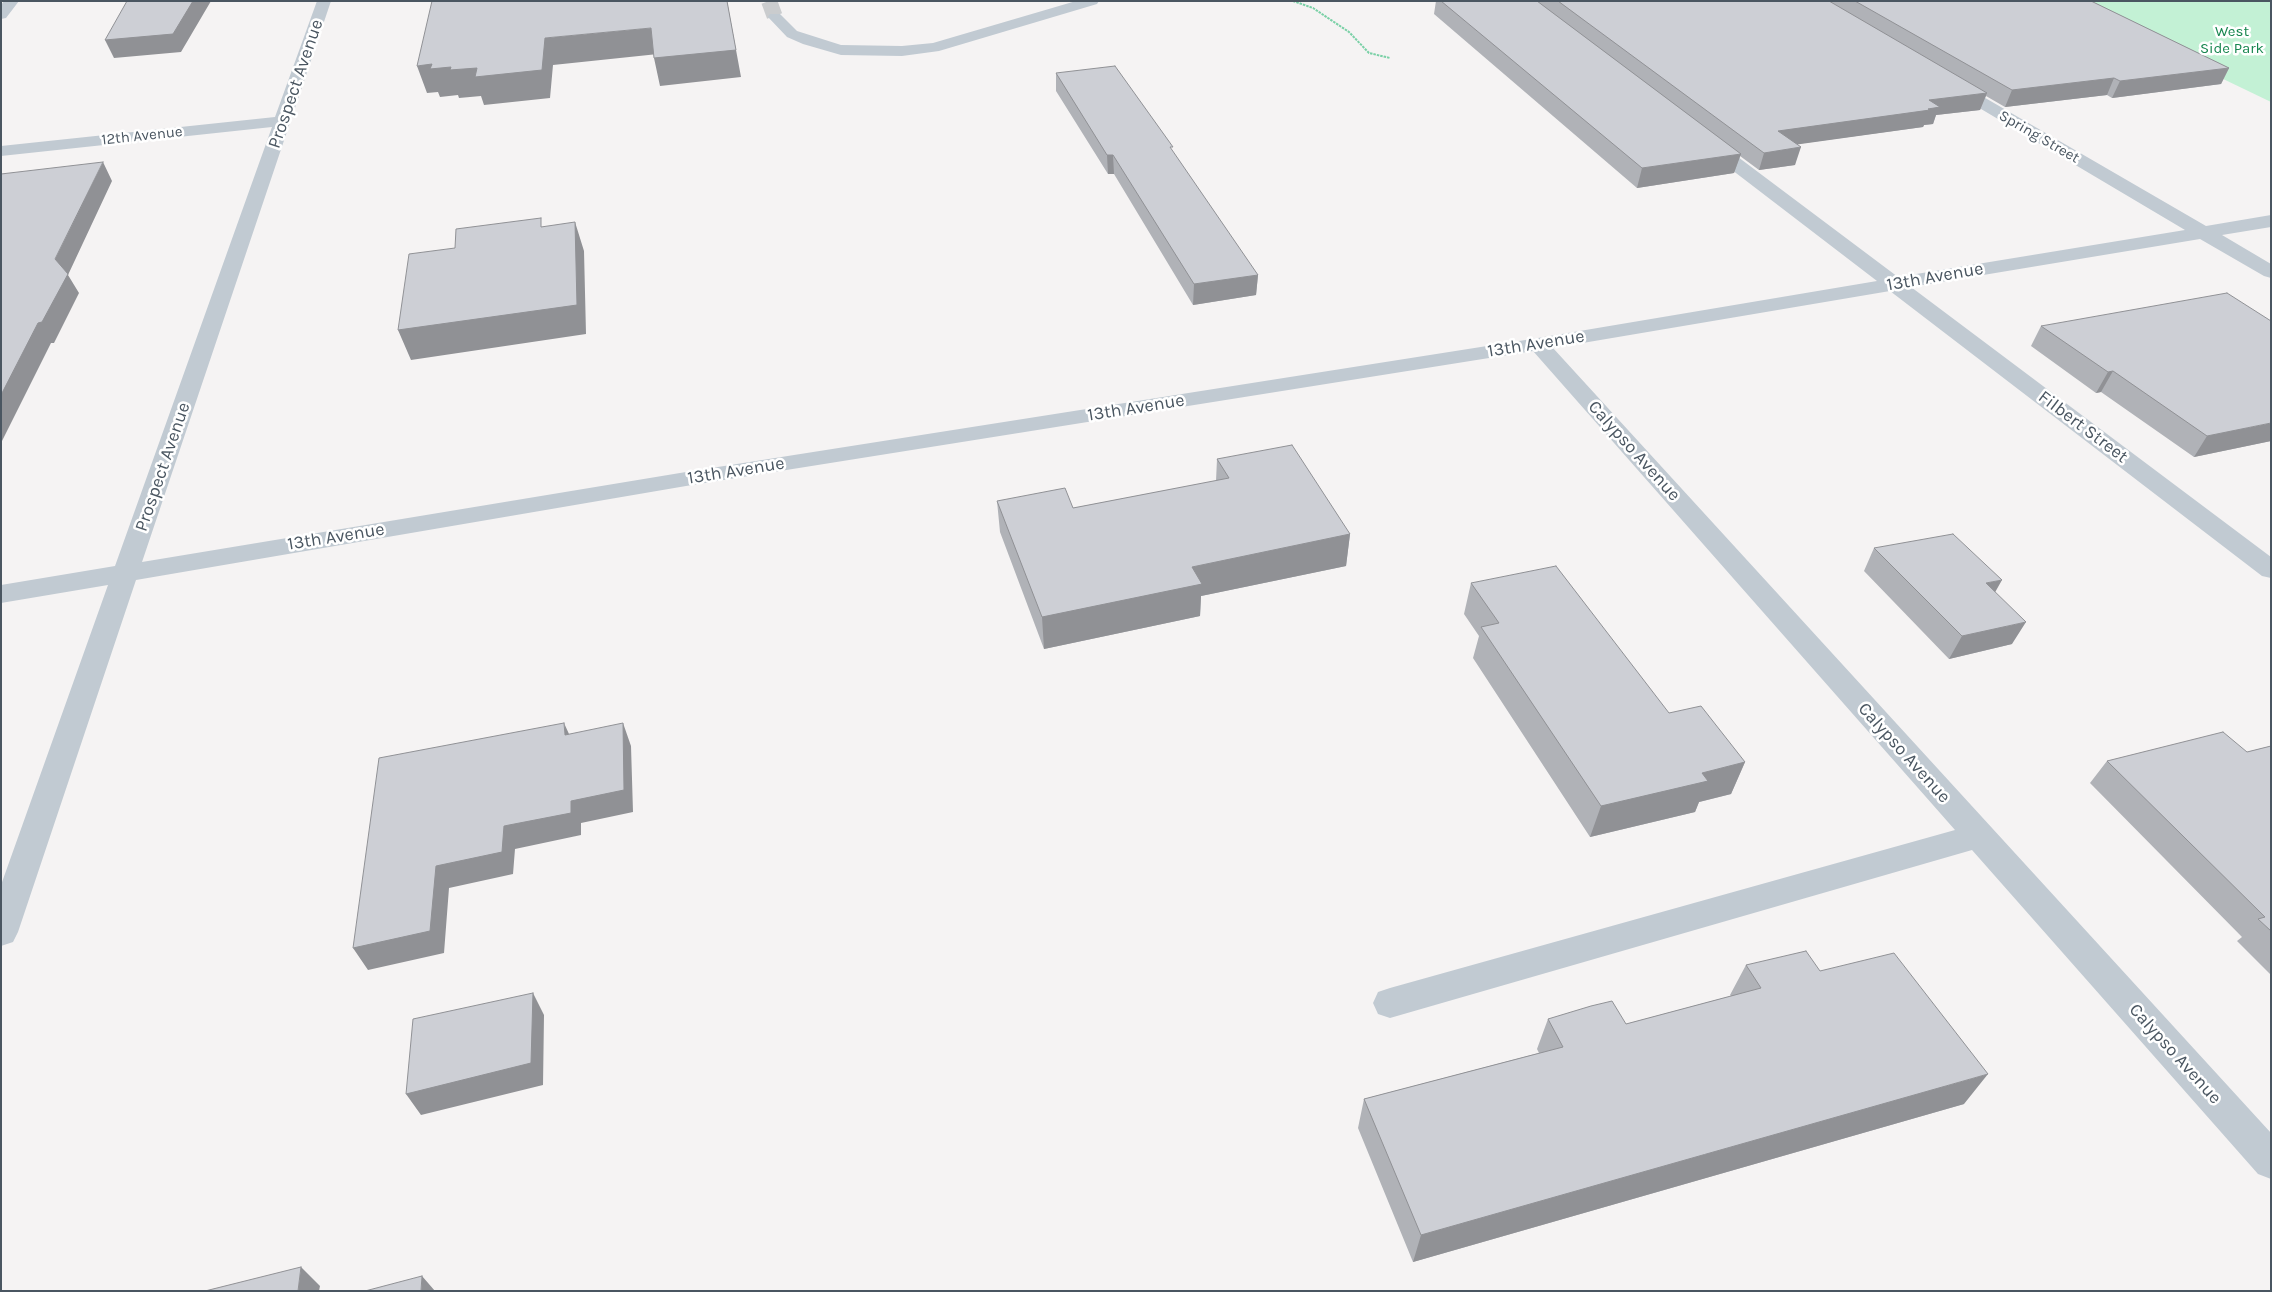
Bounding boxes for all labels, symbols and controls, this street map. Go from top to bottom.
street label: Prospect Avenue [264,17,328,151]
park label: West Side Park [2200,23,2264,58]
street label: Spring Street [1996,107,2082,167]
street label: 12th Avenue [101,123,183,149]
street label: 13th Avenue [1885,258,1985,296]
street label: 13th Avenue [1486,326,1586,362]
street label: Filbert Street [2034,386,2132,468]
street label: 13th Avenue [1086,390,1186,426]
street label: Calypso Avenue [1583,396,1685,506]
street label: Prospect Avenue [131,400,195,534]
street label: 13th Avenue [686,453,786,489]
street label: 13th Avenue [286,519,386,555]
street label: Calypso Avenue [1853,698,1955,808]
street label: Calypso Avenue [2124,999,2226,1109]

